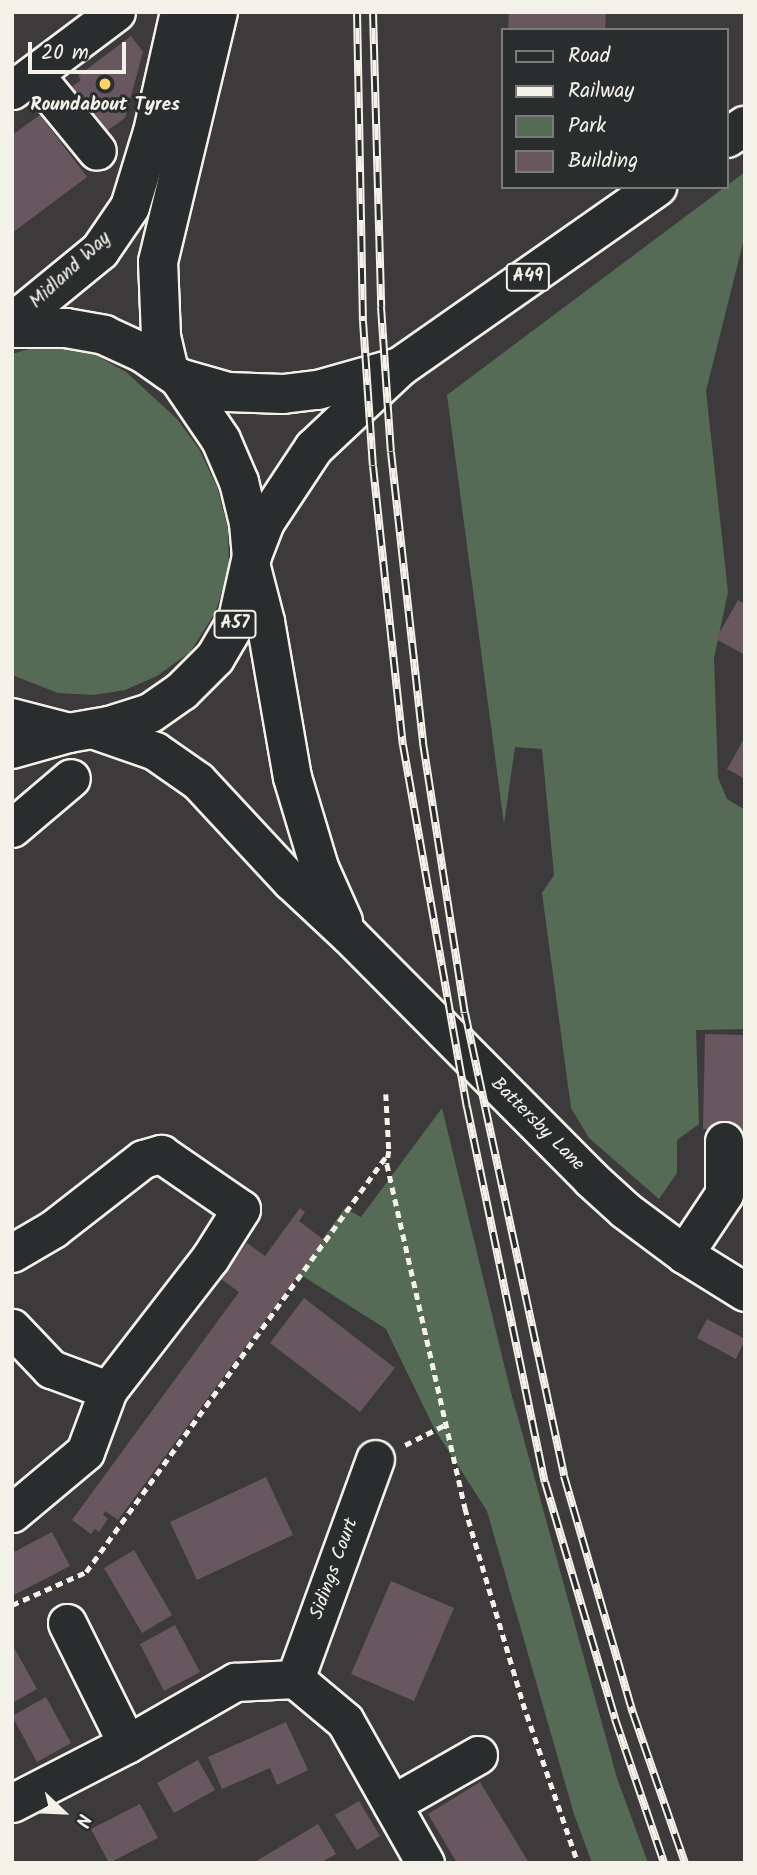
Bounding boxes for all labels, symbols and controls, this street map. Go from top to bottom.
scale bar [32,28,130,72]
legend [502,28,729,189]
text: 20 m [41,37,89,70]
text: Road [568,40,610,73]
text: Railway [568,75,634,108]
marker: Roundabout Tyres [97,76,113,92]
place label: Roundabout Tyres [30,95,180,117]
text: Park [568,110,606,143]
text: Building [568,145,638,178]
street label: Midland Way [26,228,116,314]
road number: A49 [505,262,551,292]
road number: A57 [212,610,258,638]
street label: Battersby Lane [485,1073,589,1177]
street label: Sidings Court [306,1515,364,1623]
north arrow [28,1777,98,1847]
text: N [66,1809,98,1832]

